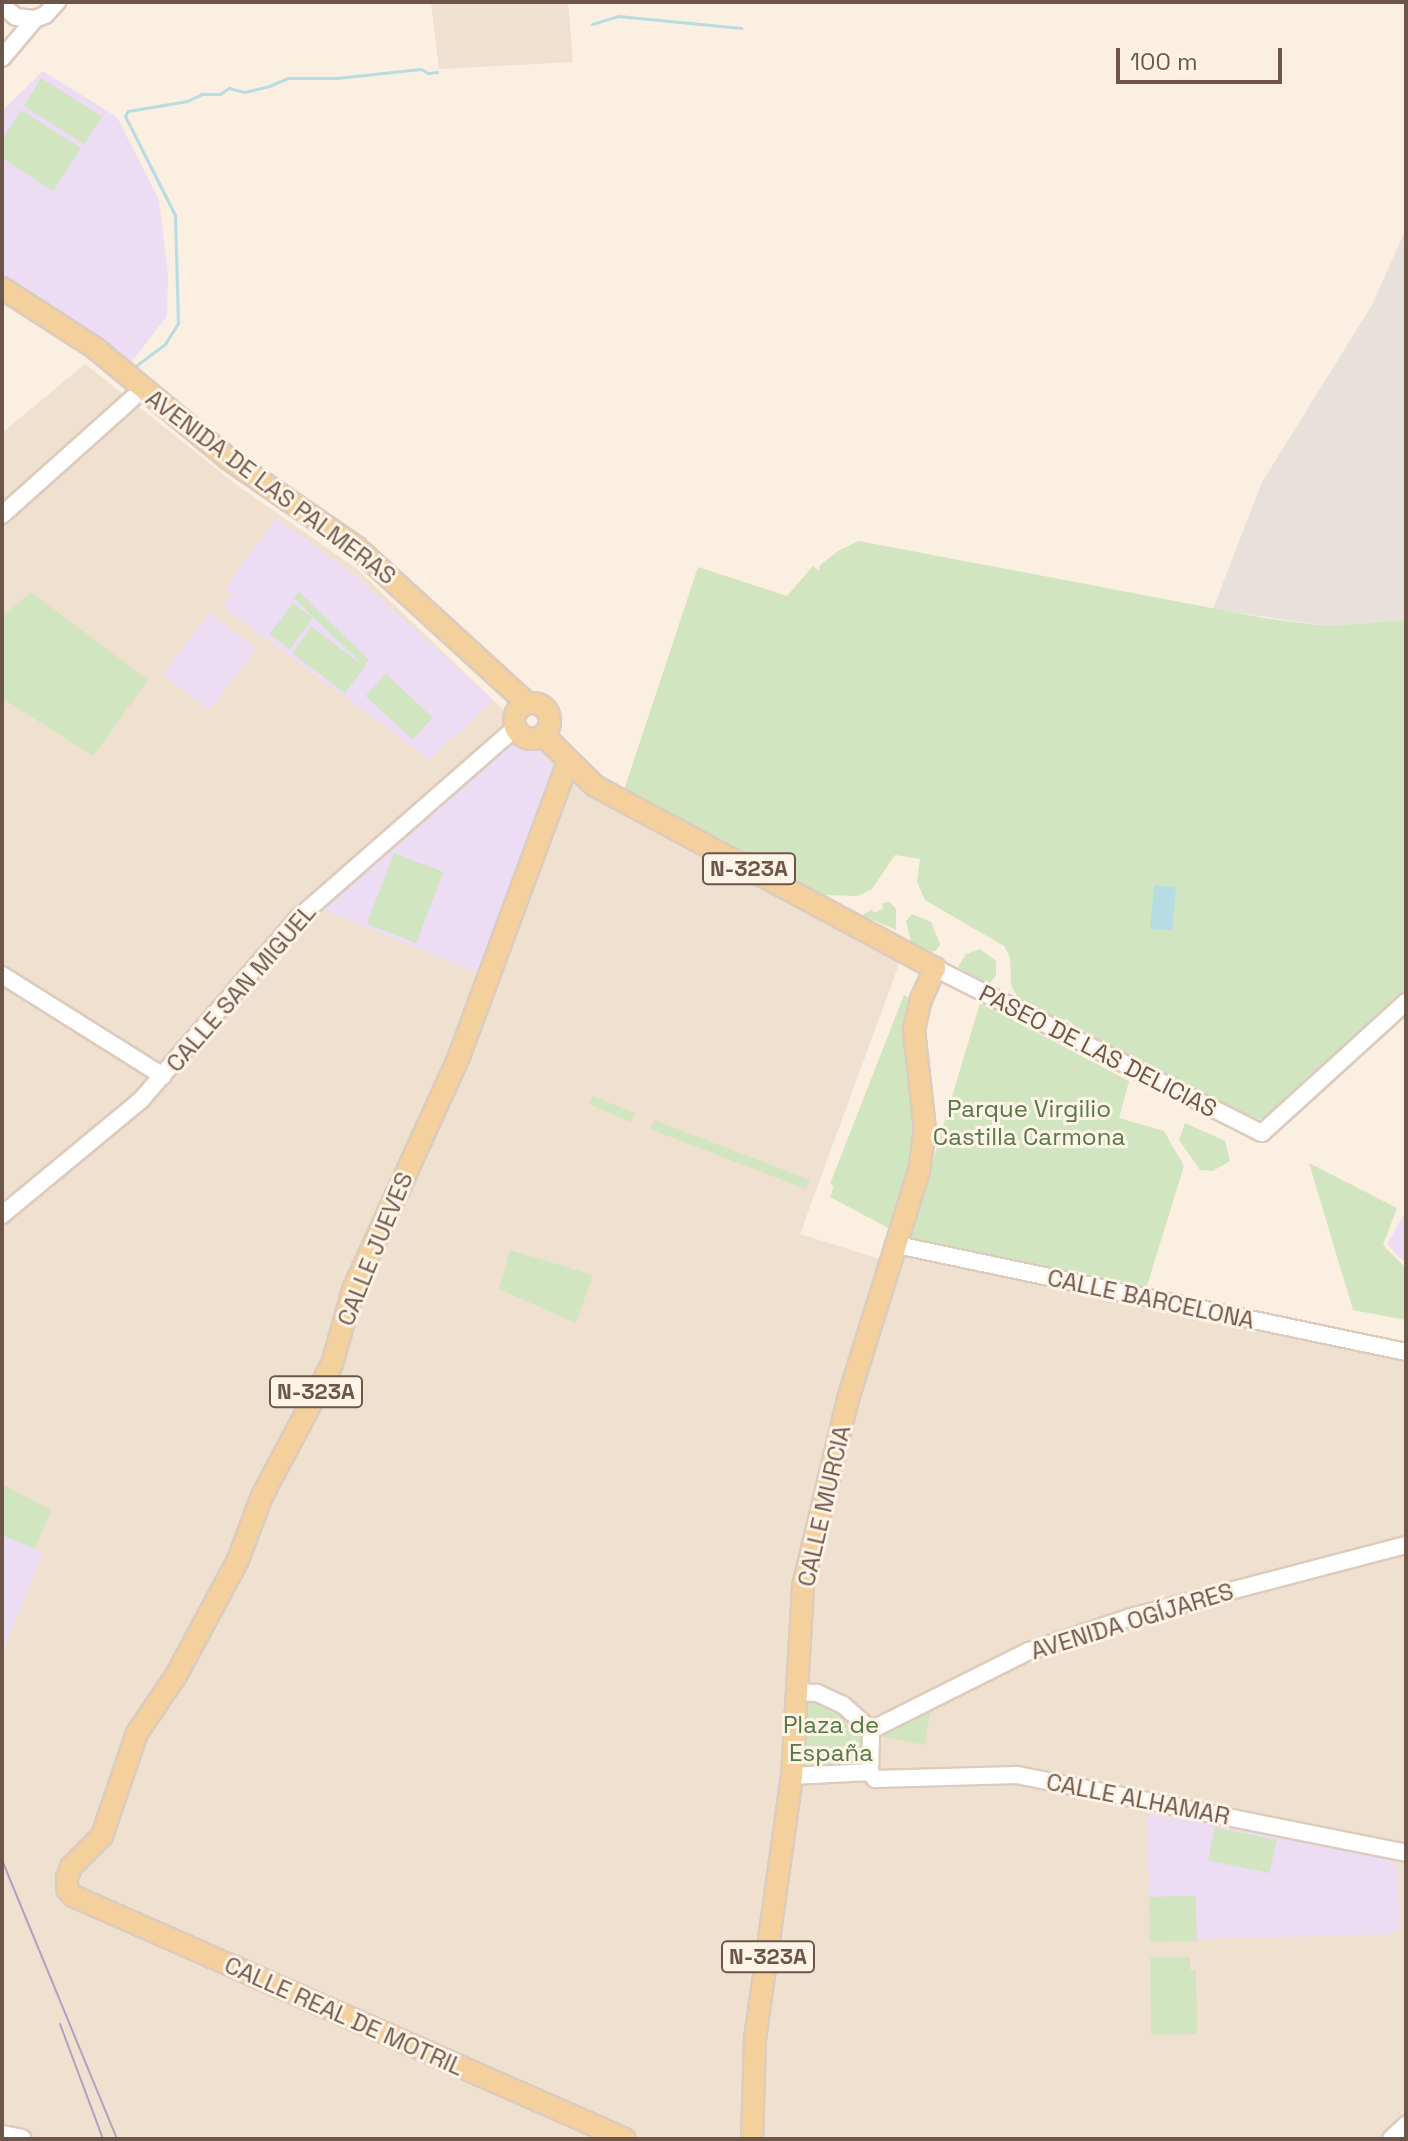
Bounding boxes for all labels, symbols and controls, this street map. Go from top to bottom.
scale bar [1120,32,1286,82]
text: 100 m [1130,46,1198,77]
street label: AVENIDA DE LAS PALMERAS [140,383,402,591]
road number: N-323A [701,851,797,887]
street label: CALLE SAN MIGUEL [160,898,322,1078]
street label: PASEO DE LAS DELICIAS [974,979,1222,1123]
park label: Parque Virgilio Castilla Carmona [933,1095,1125,1151]
street label: CALLE JUEVES [331,1168,419,1330]
street label: CALLE BARCELONA [1045,1263,1257,1335]
road number: N-323A [268,1374,364,1410]
street label: CALLE MURCIA [791,1423,857,1589]
street label: AVENIDA OGÍJARES [1027,1576,1237,1666]
park label: Plaza de España [783,1711,879,1767]
street label: CALLE ALHAMAR [1044,1767,1232,1831]
road number: N-323A [720,1939,816,1975]
street label: CALLE REAL DE MOTRIL [220,1950,468,2082]

